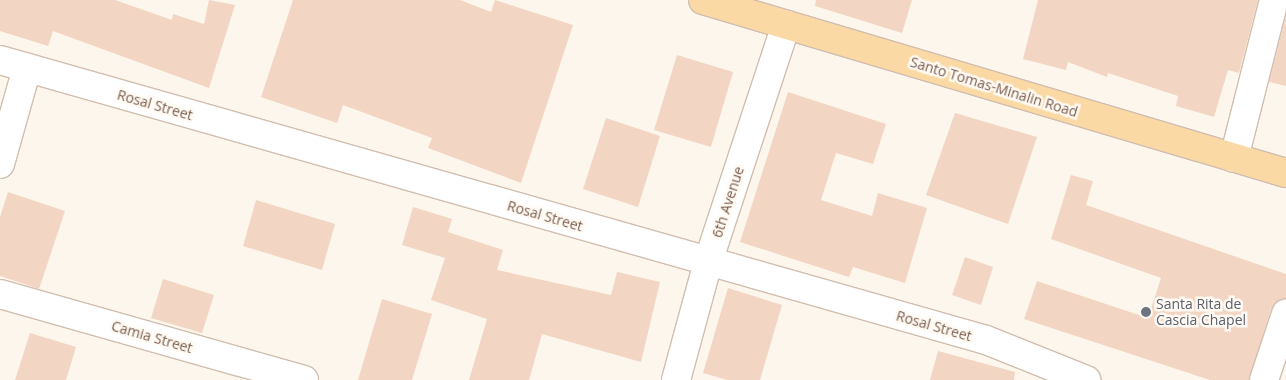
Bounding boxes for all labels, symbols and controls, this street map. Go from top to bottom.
street label: Santo Tomas-Minalin Road [908,53,1080,121]
street label: Rosal Street [115,86,195,124]
street label: 6th Avenue [709,164,747,240]
street label: Rosal Street [505,197,585,235]
place label: Santa Rita de Cascia Chapel [1156,296,1246,328]
marker: Santa Rita de Cascia Chapel [1140,306,1152,318]
street label: Rosal Street [894,307,974,345]
street label: Camia Street [109,317,195,357]

